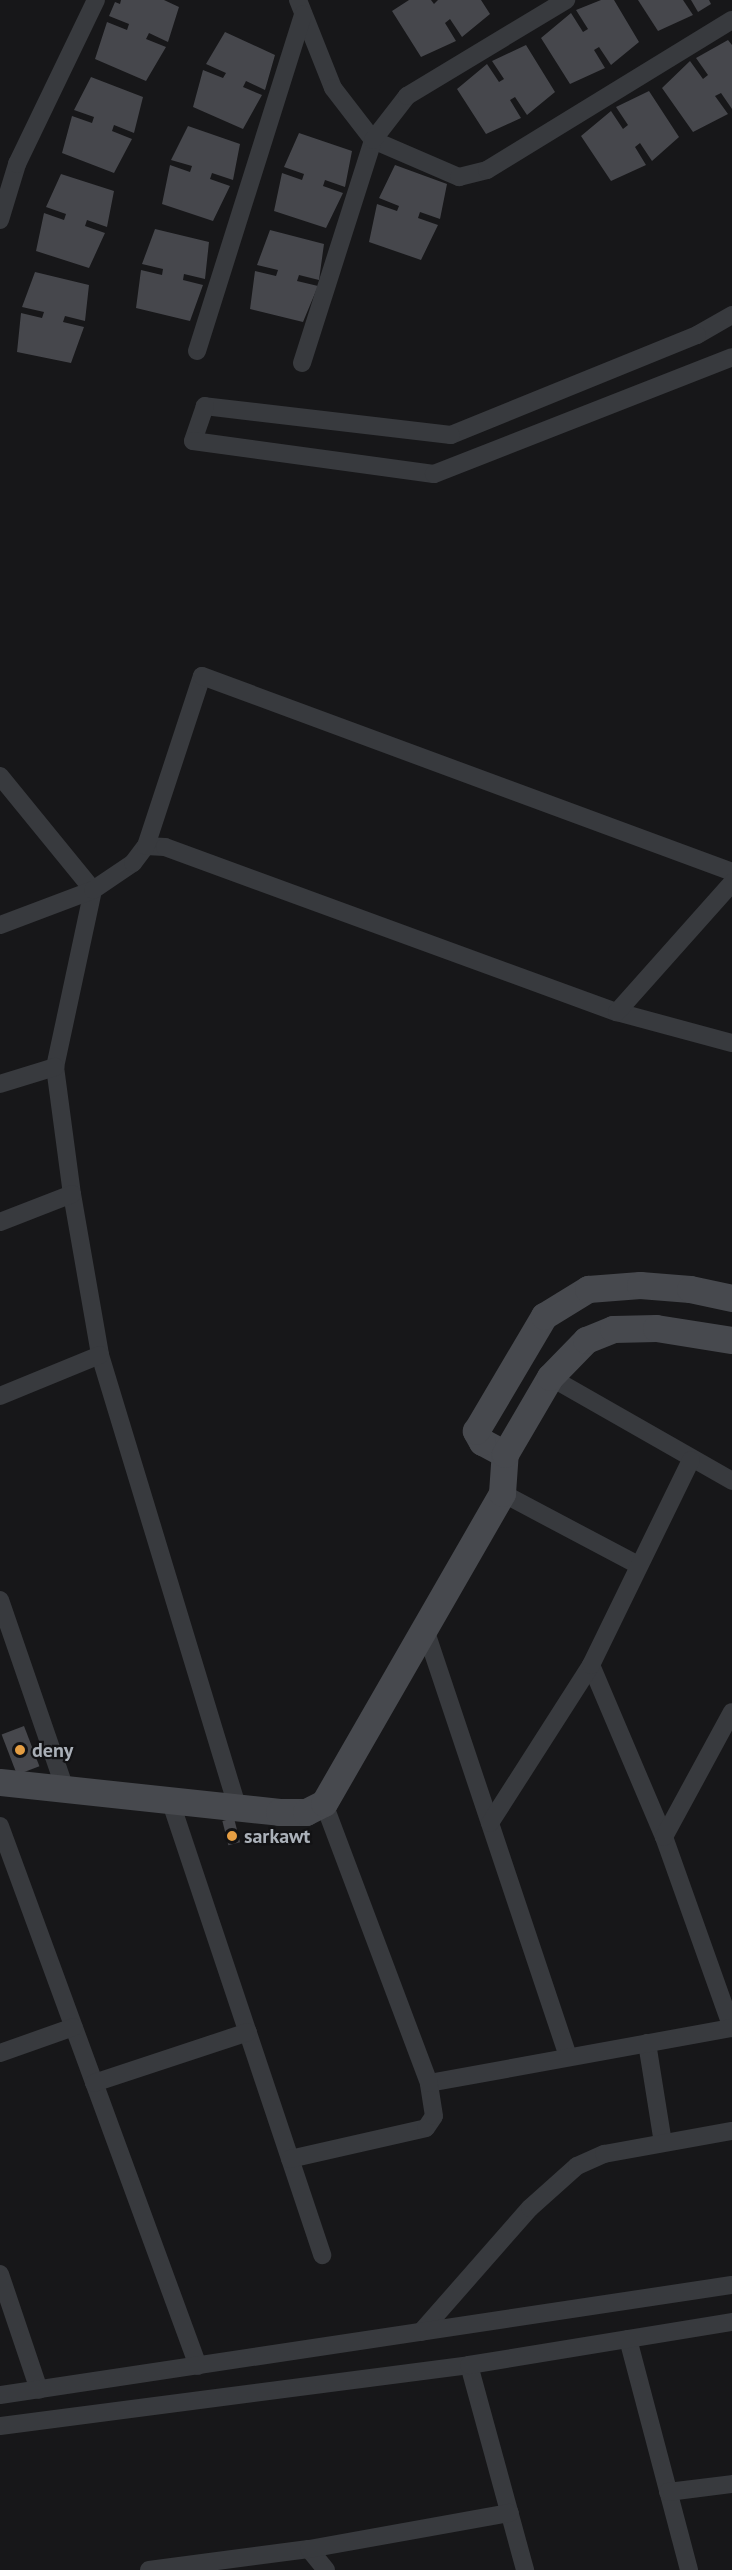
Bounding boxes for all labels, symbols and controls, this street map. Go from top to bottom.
place label: deny [32,1738,73,1762]
marker: deny [13,1743,27,1757]
place label: sarkawt [244,1824,310,1848]
marker: sarkawt [225,1829,239,1843]

